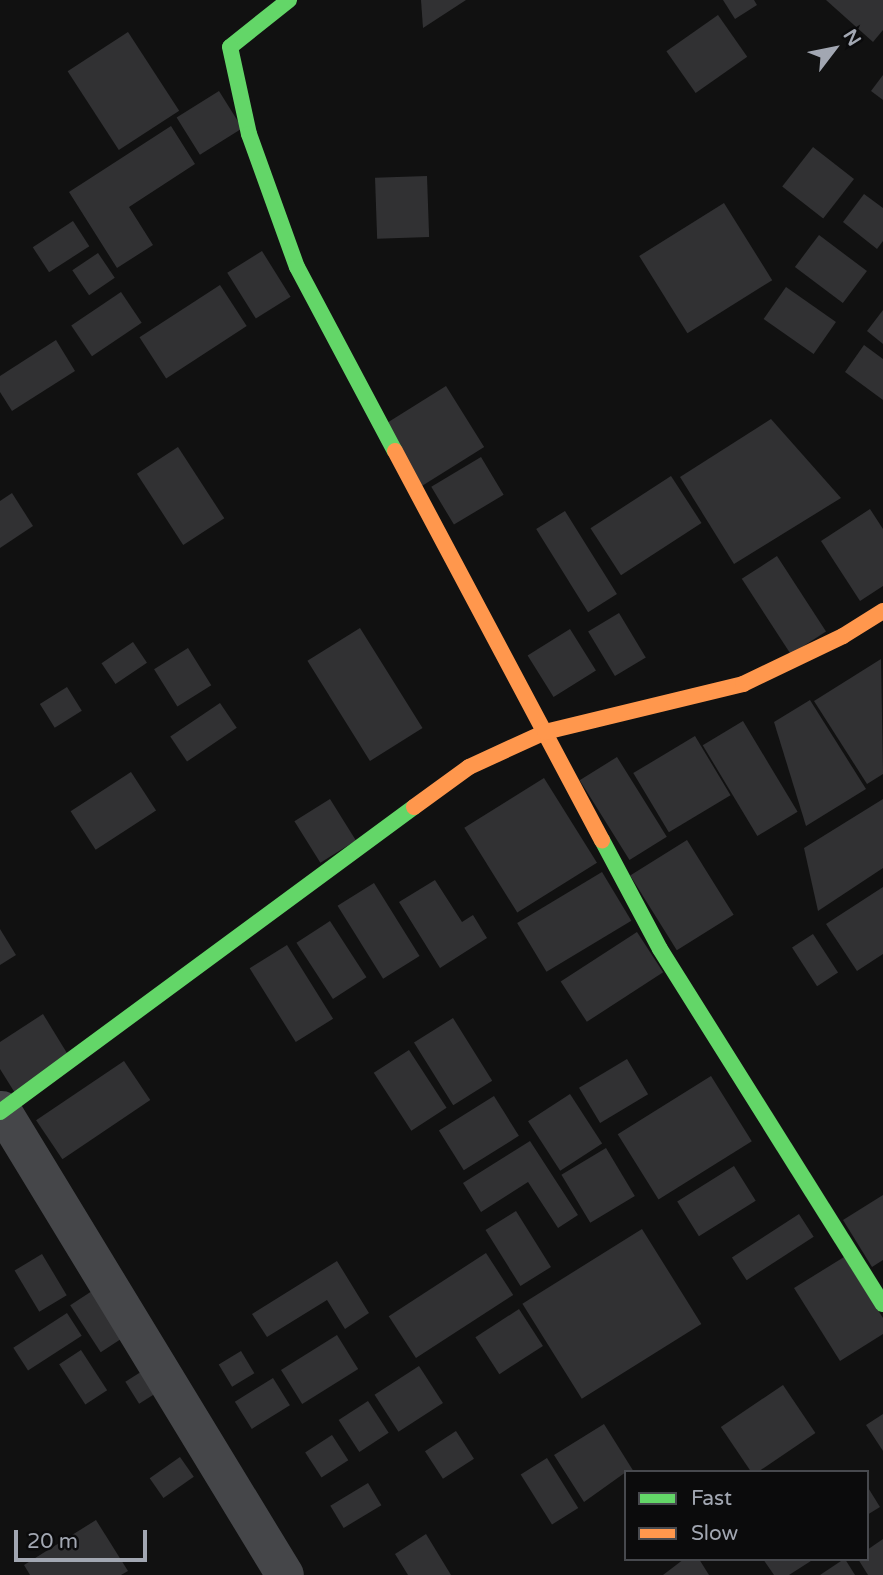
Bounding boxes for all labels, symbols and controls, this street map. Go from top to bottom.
north arrow [799,14,869,84]
text: N [838,26,865,50]
legend [624,1470,869,1561]
text: Fast [691,1486,732,1511]
scale bar [18,1516,150,1560]
text: Slow [691,1521,738,1546]
text: 20 m [27,1529,78,1554]

